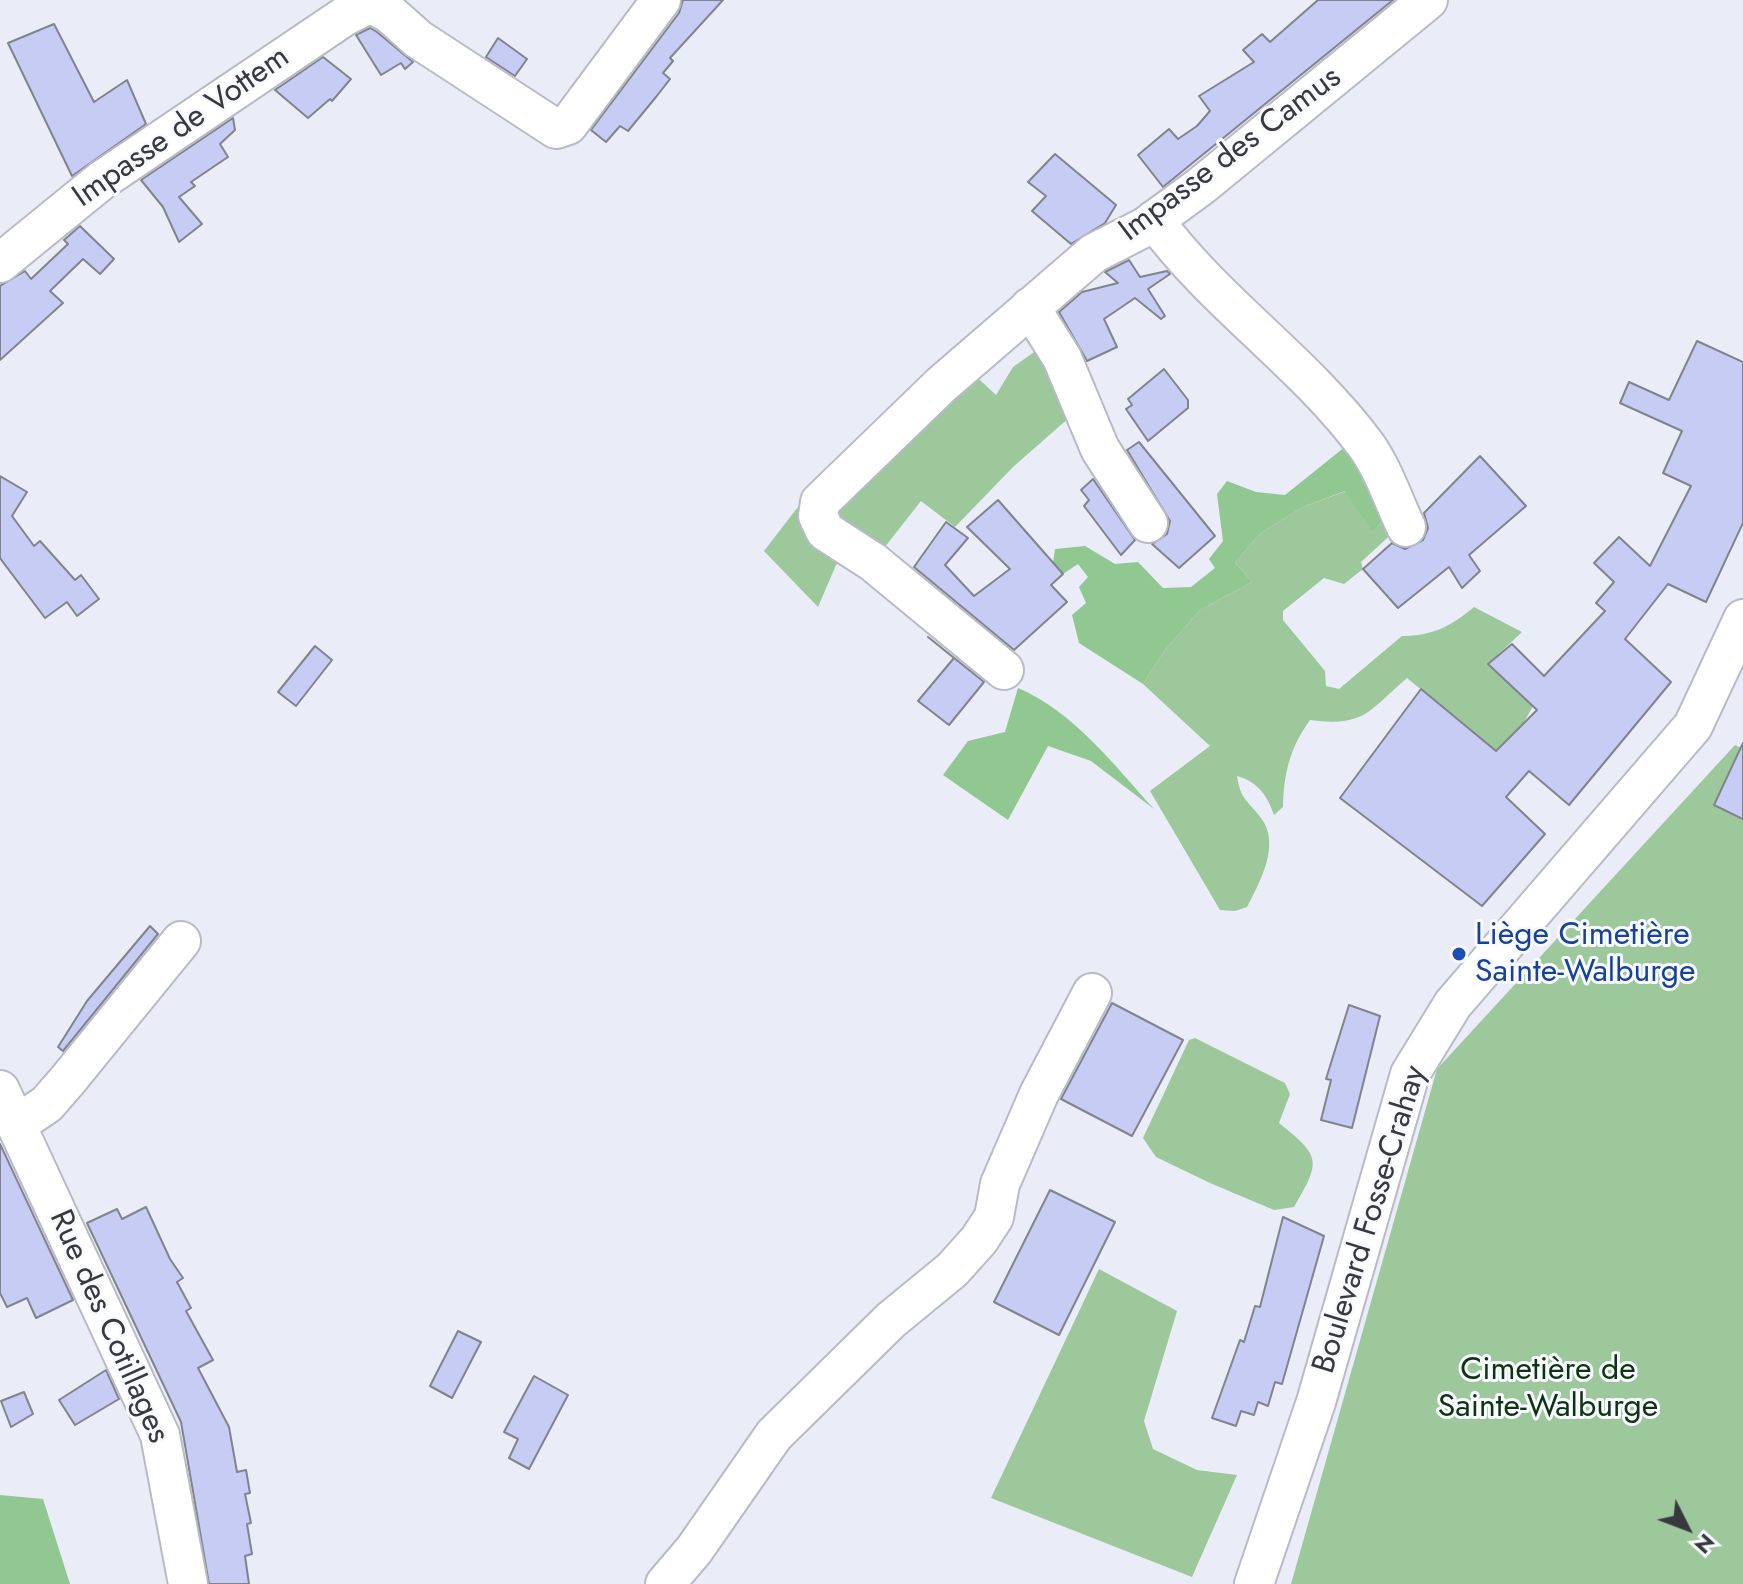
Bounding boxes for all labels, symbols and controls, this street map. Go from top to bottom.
street label: Impasse de Vottem [66,39,298,217]
street label: Impasse des Camus [1113,59,1349,251]
place label: Liège Cimetière Sainte-Walburge [1475,917,1695,992]
marker: Liège Cimetière Sainte-Walburge [1450,945,1468,963]
street label: Boulevard Fosse-Crahay [1306,1062,1436,1378]
street label: Rue des Cotillages [39,1204,177,1450]
park label: Cimetière de Sainte-Walburge [1438,1352,1658,1427]
north arrow [1647,1488,1727,1568]
text: N [1687,1527,1723,1561]

